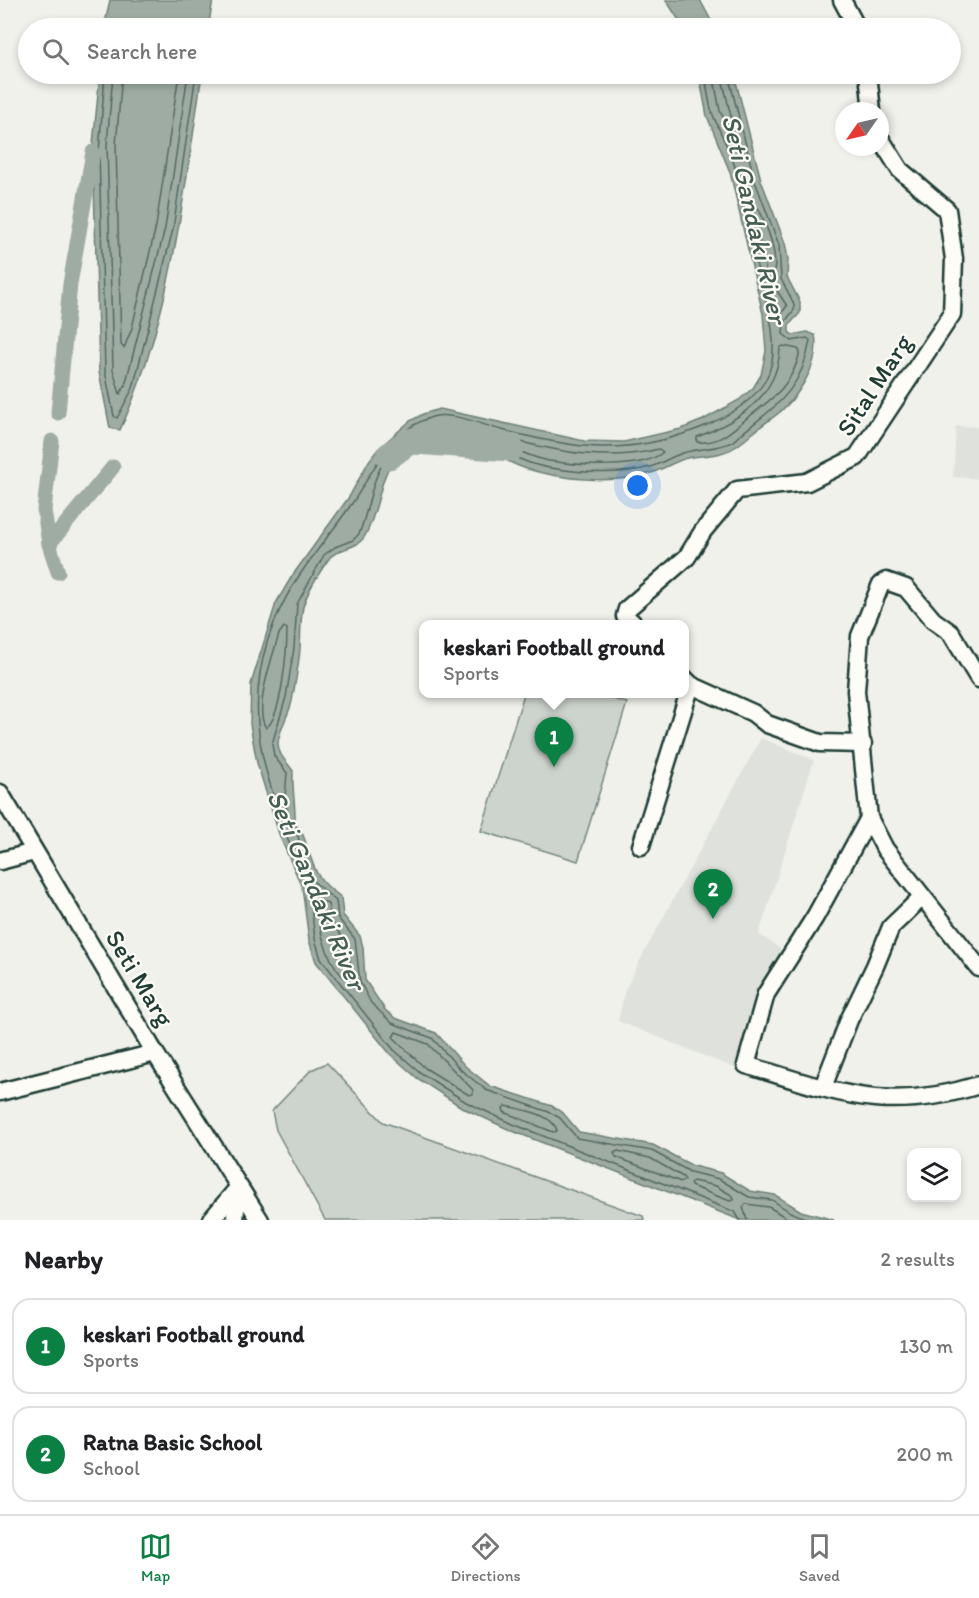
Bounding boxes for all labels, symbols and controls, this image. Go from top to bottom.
search box [18,18,961,84]
icon: search [39,35,72,68]
text: Search here [87,38,197,65]
north arrow [835,102,889,156]
water label: Seti Gandaki River [715,111,796,330]
street label: Sital Marg [829,327,919,442]
your location [623,471,652,500]
popup [419,620,689,698]
text: keskari Football ground [443,634,665,661]
text: Sports [443,661,499,685]
pin: 1 [534,718,574,767]
water label: Seti Gandaki River [260,785,375,998]
pin: 2 [694,870,732,919]
street label: Seti Marg [99,924,182,1033]
map controls [907,1148,961,1202]
button: layers [907,1148,961,1202]
text: Nearby [24,1243,103,1275]
text: 2 results [881,1247,955,1271]
text: keskari Football ground [83,1321,305,1348]
text: 1 [41,1334,50,1358]
text: 130 m [899,1334,953,1358]
text: Sports [83,1348,139,1372]
text: Ratna Basic School [83,1429,262,1456]
text: 2 [40,1442,51,1466]
text: 200 m [897,1442,953,1466]
text: School [83,1456,140,1480]
tab: Map [139,1530,172,1585]
tab: Directions [450,1530,521,1585]
tab: Saved [799,1530,840,1585]

